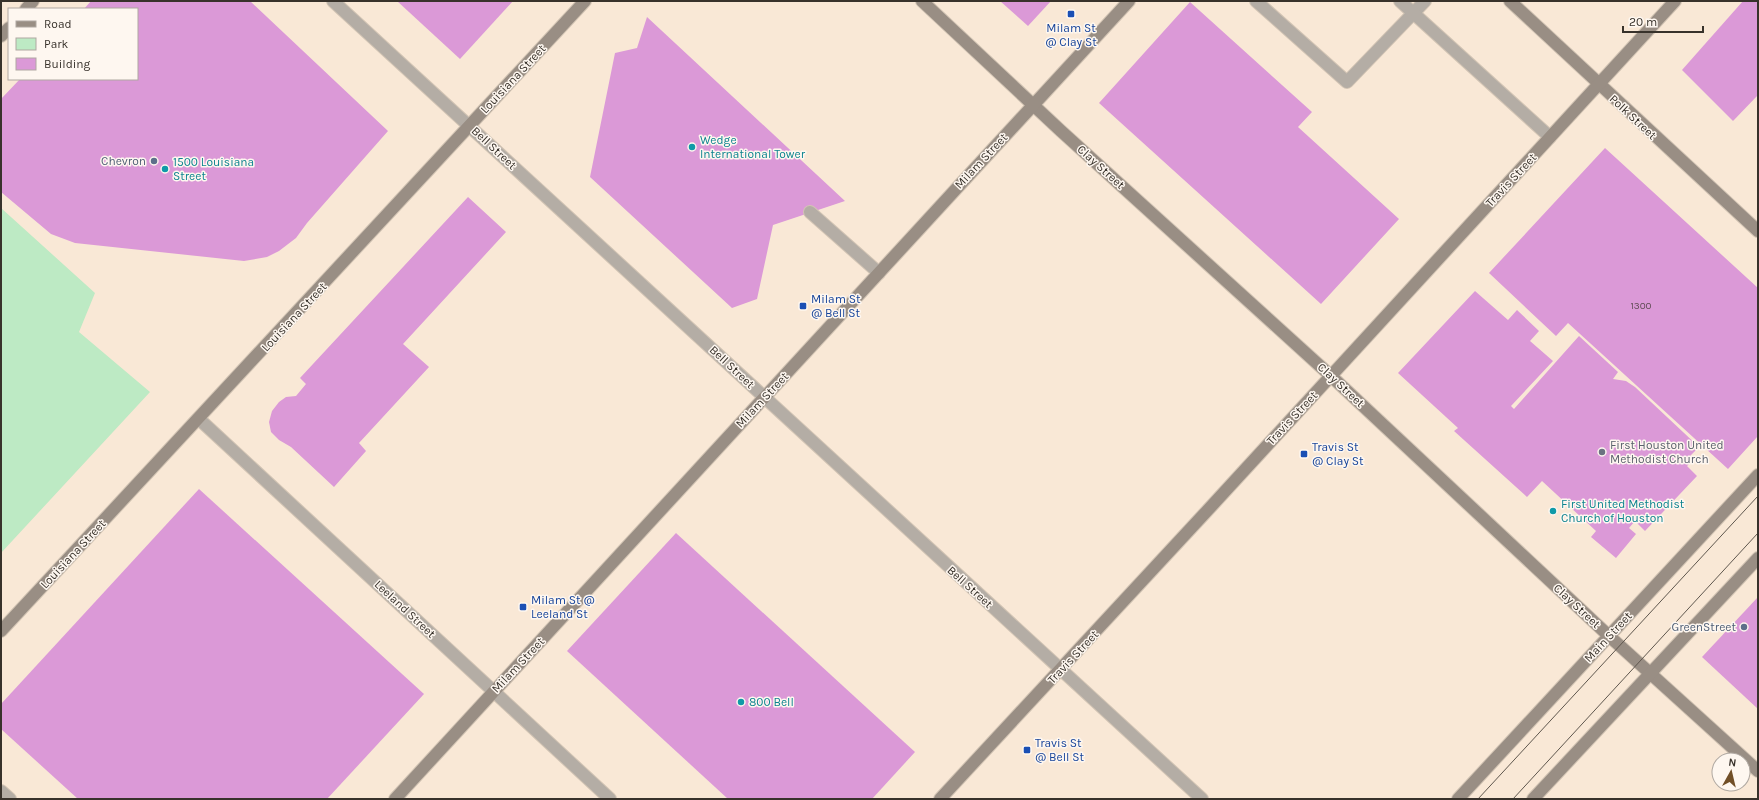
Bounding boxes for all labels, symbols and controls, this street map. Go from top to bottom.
legend [8,8,138,80]
scale bar [1623,8,1703,34]
marker: Milam St @ Clay St [1066,9,1076,19]
text: 20 m [1629,15,1657,29]
text: Road [44,17,72,31]
place label: Milam St @ Clay St [1045,21,1097,49]
text: Park [44,37,69,51]
street label: Louisiana Street [477,41,549,116]
text: Building [44,57,91,71]
street label: Polk Street [1607,92,1660,143]
street label: Bell Street [469,124,520,173]
street label: Milam Street [952,130,1011,192]
place label: Wedge International Tower [700,133,806,161]
marker: Wedge International Tower [687,142,697,152]
street label: Clay Street [1075,142,1128,192]
street label: Travis Street [1483,150,1540,210]
place label: Chevron [101,154,146,168]
place label: 1500 Louisiana Street [173,155,254,183]
marker: Chevron [149,156,159,166]
marker: 1500 Louisiana Street [160,164,170,174]
street label: Louisiana Street [258,279,330,354]
place label: Milam St @ Bell St [811,292,861,320]
house number: 1300 [1630,300,1652,312]
marker: Milam St @ Bell St [798,301,808,311]
street label: Bell Street [707,343,758,392]
street label: Clay Street [1315,360,1368,410]
street label: Milam Street [733,369,792,431]
street label: Travis Street [1264,388,1321,448]
place label: First Houston United Methodist Church [1610,438,1724,466]
place label: Travis St @ Clay St [1312,440,1364,468]
marker: First Houston United Methodist Church [1597,447,1607,457]
marker: Travis St @ Clay St [1299,449,1309,459]
place label: First United Methodist Church of Houston [1561,497,1685,525]
marker: First United Methodist Church of Houston [1548,506,1558,516]
street label: Louisiana Street [37,516,109,591]
street label: Bell Street [944,563,996,611]
street label: Leeland Street [372,577,439,641]
street label: Clay Street [1551,581,1604,631]
place label: Milam St @ Leeland St [531,593,595,621]
marker: Milam St @ Leeland St [518,602,528,612]
street label: Main Street [1581,609,1635,665]
place label: GreenStreet [1671,620,1736,634]
marker: GreenStreet [1739,622,1749,632]
street label: Travis Street [1045,627,1102,687]
street label: Milam Street [489,634,548,696]
place label: 800 Bell [749,695,794,709]
marker: 800 Bell [736,697,746,707]
place label: Travis St @ Bell St [1035,736,1085,764]
marker: Travis St @ Bell St [1022,745,1032,755]
north arrow [1711,752,1751,792]
text: N [1728,756,1737,770]

